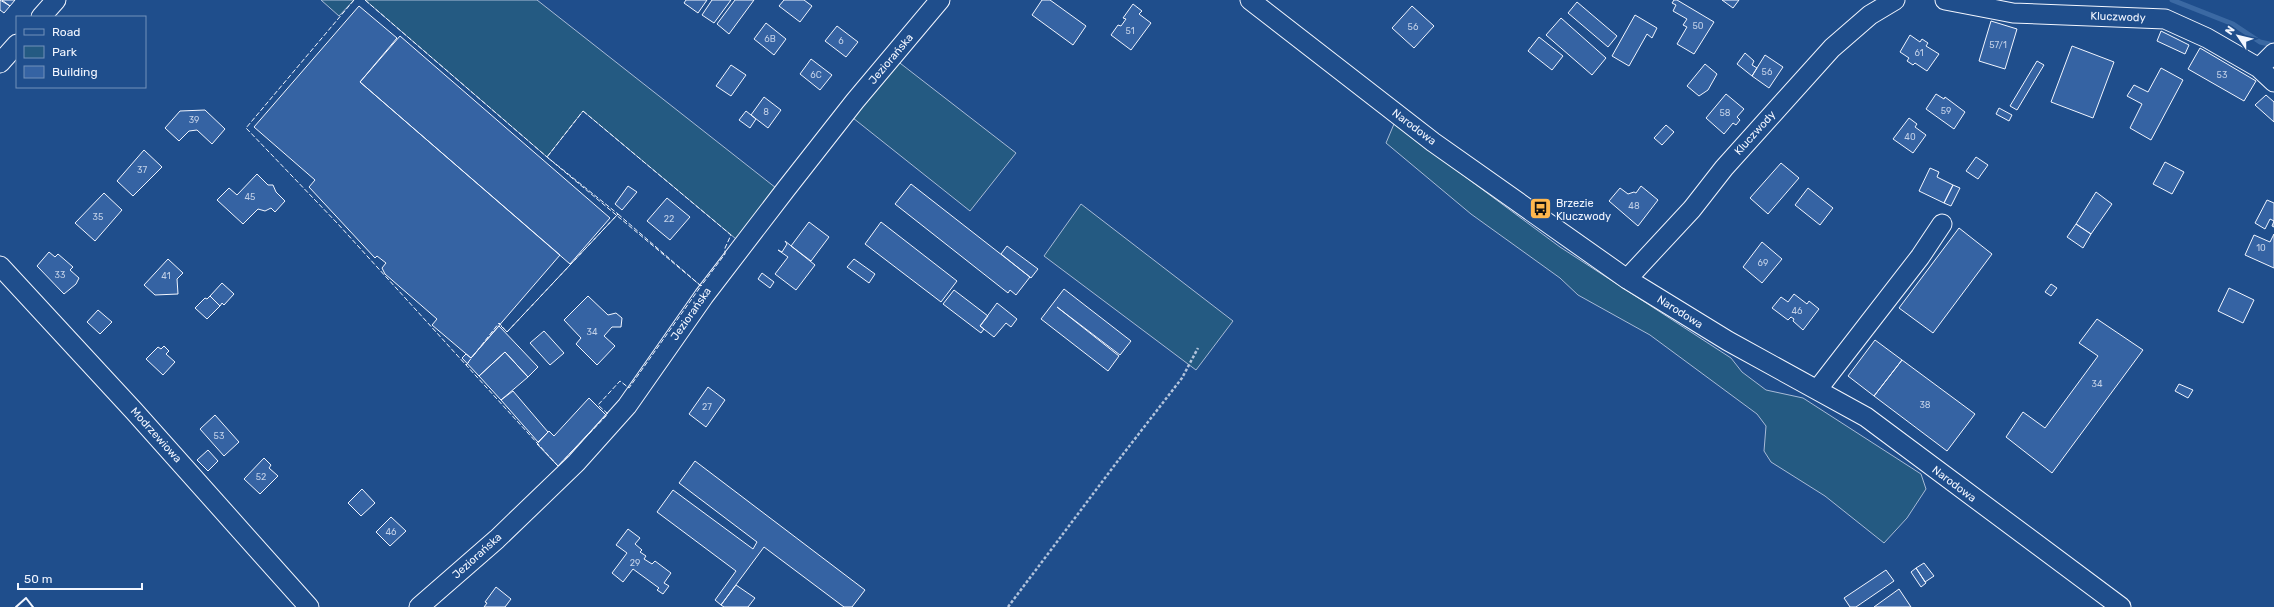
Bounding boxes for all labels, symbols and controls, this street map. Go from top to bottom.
street label: Kluczwody [2090,10,2146,24]
legend [16,16,146,88]
north arrow [2218,16,2258,56]
house number: 50 [1692,21,1704,31]
house number: 56 [1408,22,1419,32]
text: N [2223,24,2238,38]
text: Road [52,25,80,39]
house number: 51 [1125,26,1135,36]
street label: Jeziorańska [866,31,916,87]
house number: 6B [764,34,776,44]
house number: 6 [838,36,844,46]
house number: 57/1 [1989,40,2007,50]
text: Park [52,45,78,59]
house number: 61 [1914,48,1924,58]
text: Building [52,65,98,79]
house number: 56 [1762,67,1773,77]
house number: 6C [810,70,822,80]
house number: 53 [2217,70,2227,80]
street label: Narodowa [1390,106,1438,148]
house number: 59 [1941,106,1951,116]
house number: 8 [763,107,769,117]
house number: 58 [1719,108,1731,118]
street label: Kluczwody [1732,108,1778,158]
house number: 39 [189,115,199,125]
house number: 40 [1904,132,1916,142]
house number: 37 [137,165,147,175]
house number: 45 [245,192,255,202]
bus stop icon: Brzezie Kluczwody [1527,196,1553,222]
place label: Brzezie Kluczwody [1556,197,1611,223]
house number: 48 [1628,201,1640,211]
house number: 35 [93,212,103,222]
house number: 22 [664,214,674,224]
house number: 10 [2256,243,2266,253]
house number: 69 [1758,258,1768,268]
house number: 33 [55,270,65,280]
house number: 41 [161,271,171,281]
street label: Jeziorańska [668,285,714,343]
street label: Narodowa [1655,293,1705,331]
house number: 46 [1791,306,1803,316]
house number: 34 [587,327,598,337]
house number: 34 [2092,379,2103,389]
house number: 38 [1919,400,1931,410]
house number: 27 [702,402,712,412]
street label: Modrzewiowa [128,405,184,465]
house number: 53 [214,431,224,441]
street label: Narodowa [1930,463,1978,505]
house number: 52 [256,472,266,482]
house number: 46 [385,527,397,537]
street label: Jeziorańska [450,530,504,582]
house number: 29 [630,558,640,568]
scale bar [18,565,142,591]
text: 50 m [24,572,52,586]

